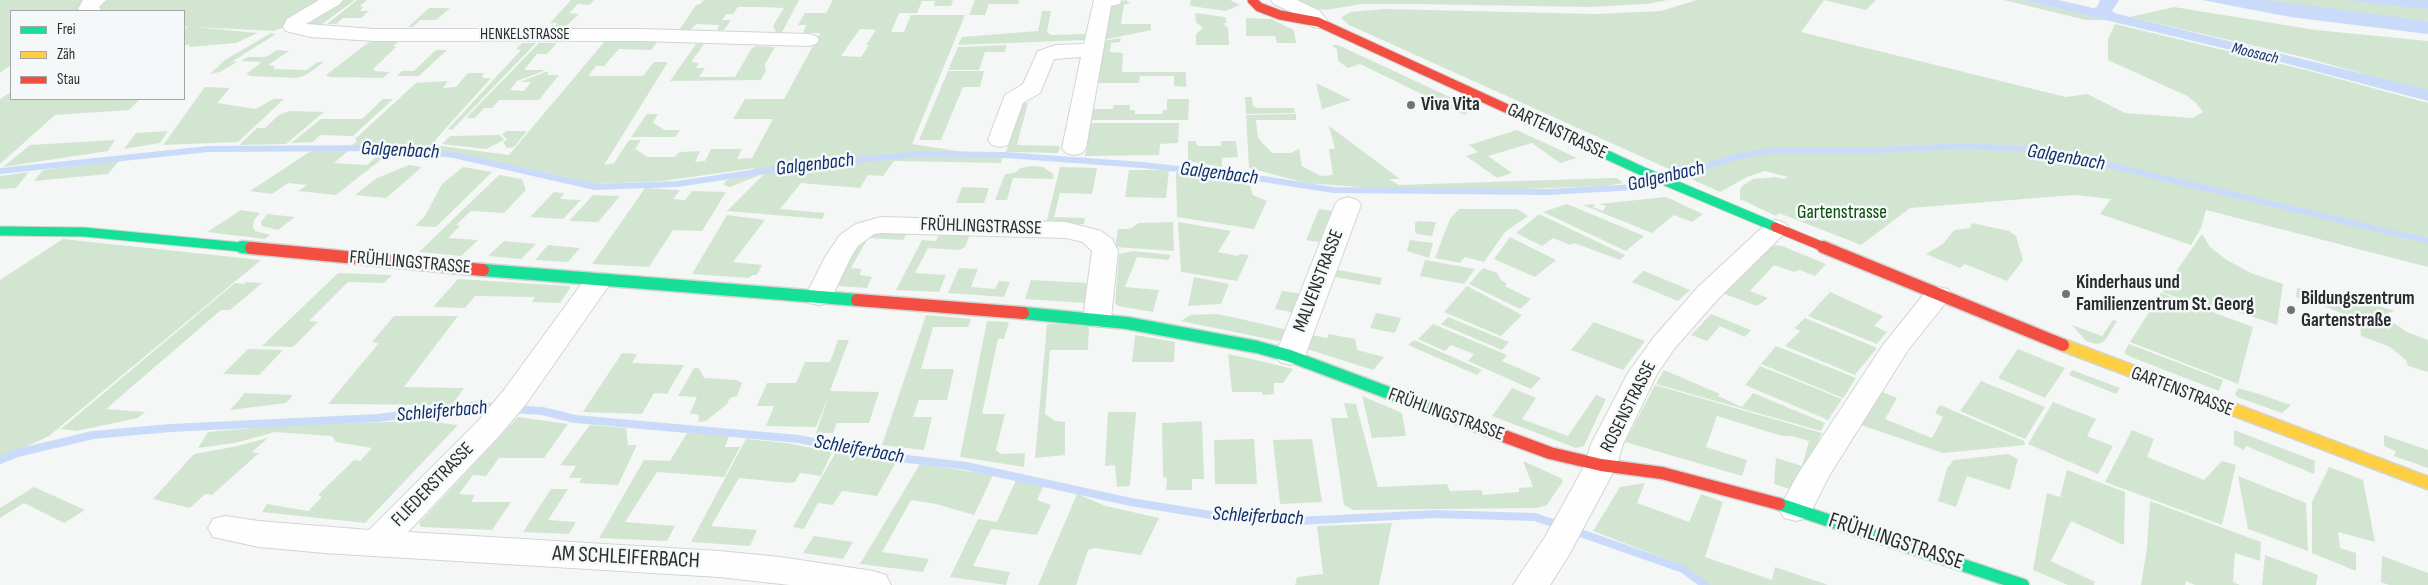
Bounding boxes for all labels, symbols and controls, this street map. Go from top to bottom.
legend [10,10,185,100]
text: Frei [57,20,76,39]
street label: HENKELSTRASSE [480,25,570,45]
water label: Moosach [2230,39,2280,69]
text: Zäh [57,45,75,64]
text: Stau [57,70,80,89]
place label: Viva Vita [1421,94,1480,116]
marker: Viva Vita [1405,99,1417,111]
street label: GARTENSTRASSE [1503,99,1611,165]
water label: Galgenbach [360,137,440,165]
water label: Galgenbach [2025,139,2107,177]
water label: Galgenbach [775,148,855,182]
water label: Galgenbach [1179,157,1259,191]
water label: Galgenbach [1625,157,1707,197]
park label: Gartenstrasse [1797,202,1887,224]
street label: FRÜHLINGSTRASSE [920,213,1042,241]
street label: MALVENSTRASSE [1289,227,1349,335]
street label: FRÜHLINGSTRASSE [349,246,471,280]
place label: Kinderhaus und Familienzentrum St. Georg [2076,272,2254,316]
marker: Kinderhaus und Familienzentrum St. Georg [2060,288,2072,300]
place label: Bildungszentrum Gartenstraße [2301,288,2415,332]
marker: Bildungszentrum Gartenstraße [2285,304,2297,316]
street label: ROSENSTRASSE [1596,357,1662,457]
street label: GARTENSTRASSE [2128,362,2236,422]
street label: FRÜHLINGSTRASSE [1385,384,1507,446]
water label: Schleiferbach [396,396,488,428]
water label: Schleiferbach [812,430,906,470]
street label: FLIEDERSTRASSE [387,438,479,532]
water label: Schleiferbach [1212,503,1304,531]
street label: FRÜHLINGSTRASSE [1825,508,1967,576]
street label: AM SCHLEIFERBACH [552,541,700,575]

